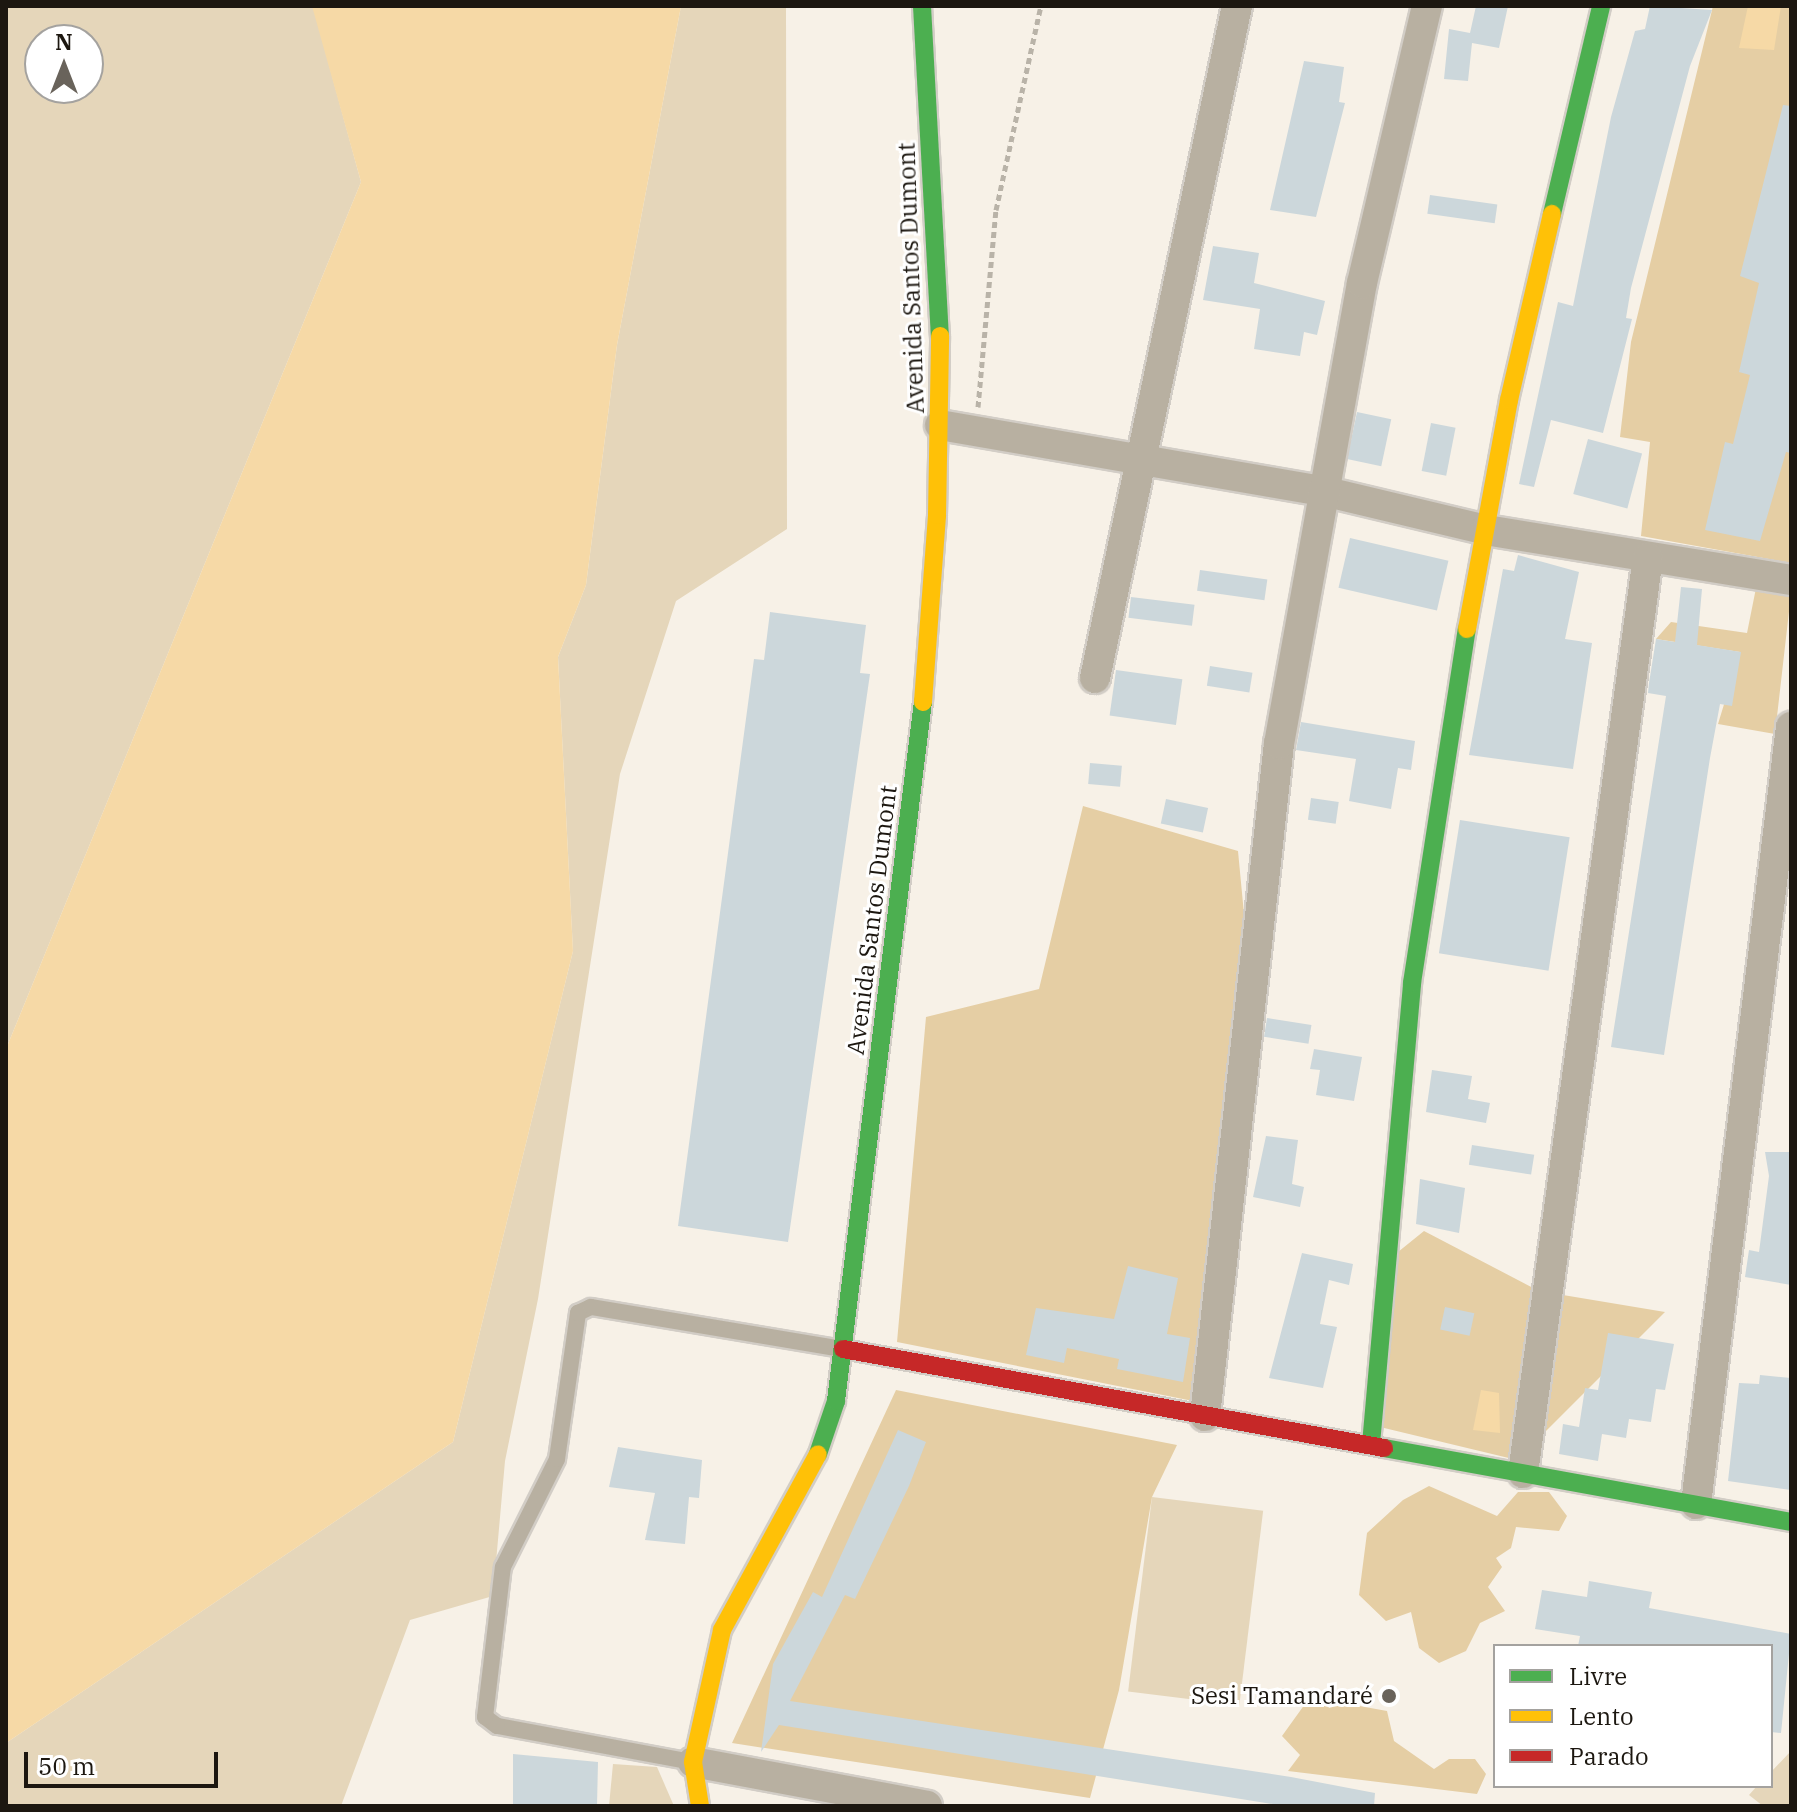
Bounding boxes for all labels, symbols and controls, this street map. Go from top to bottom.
north arrow [24,24,104,104]
text: N [55,27,73,56]
street label: Avenida Santos Dumont [892,142,930,414]
street label: Avenida Santos Dumont [841,784,903,1056]
legend [1493,1644,1773,1788]
text: Livre [1569,1660,1627,1692]
place label: Sesi Tamandaré [1191,1682,1373,1710]
marker: Sesi Tamandaré [1380,1687,1398,1705]
text: Lento [1569,1700,1633,1732]
scale bar [28,1736,222,1786]
text: Parado [1569,1740,1649,1772]
text: 50 m [38,1750,95,1782]

